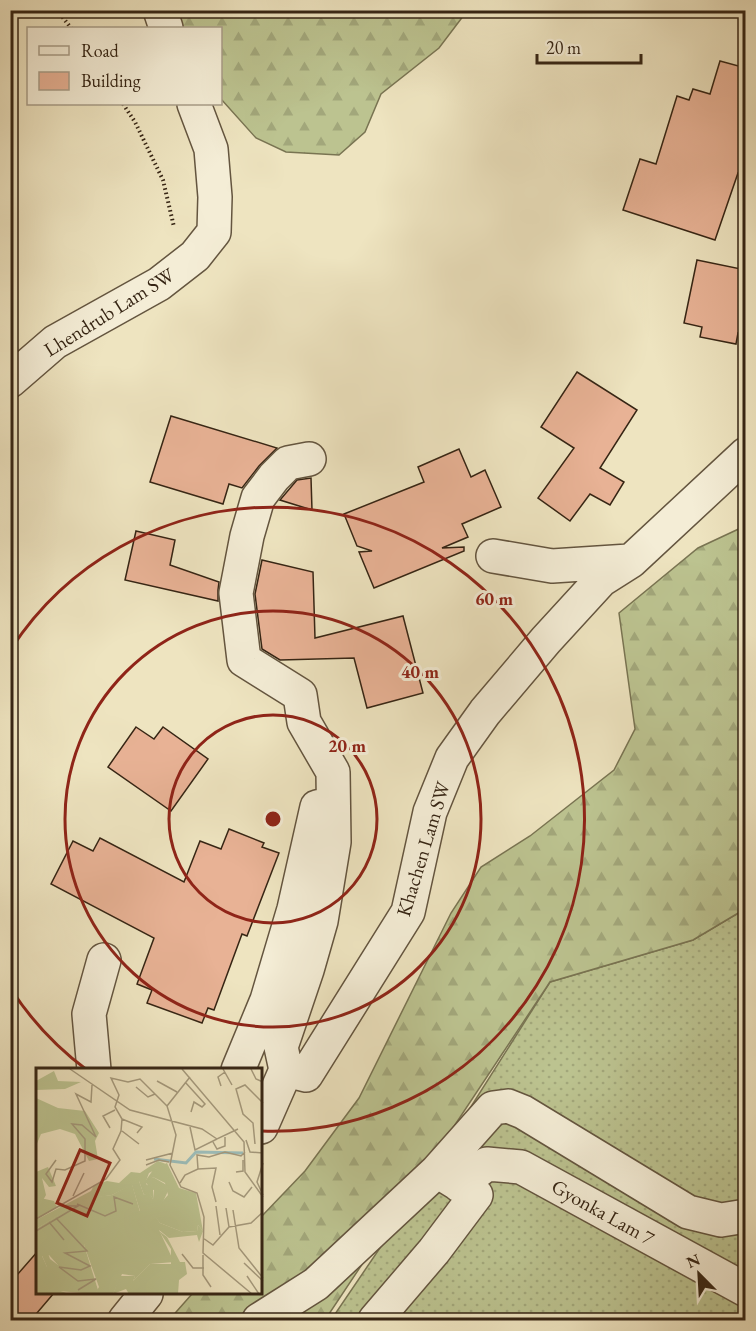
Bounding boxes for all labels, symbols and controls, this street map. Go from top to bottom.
legend [27,27,222,105]
scale bar [537,27,640,65]
text: 20 m [546,36,581,59]
text: Road [81,39,120,62]
text: Building [81,69,141,92]
street label: Lhendrub Lam SW [39,261,180,362]
text: 60 m [475,587,513,610]
text: 40 m [401,660,439,683]
text: 20 m [328,734,366,757]
street label: Khachen Lam SW [390,778,456,920]
centre of rings [263,809,283,829]
inset map [36,1068,262,1295]
street label: Gyonka Lam 7 [547,1173,659,1251]
north arrow [669,1244,729,1304]
text: N [683,1249,703,1273]

